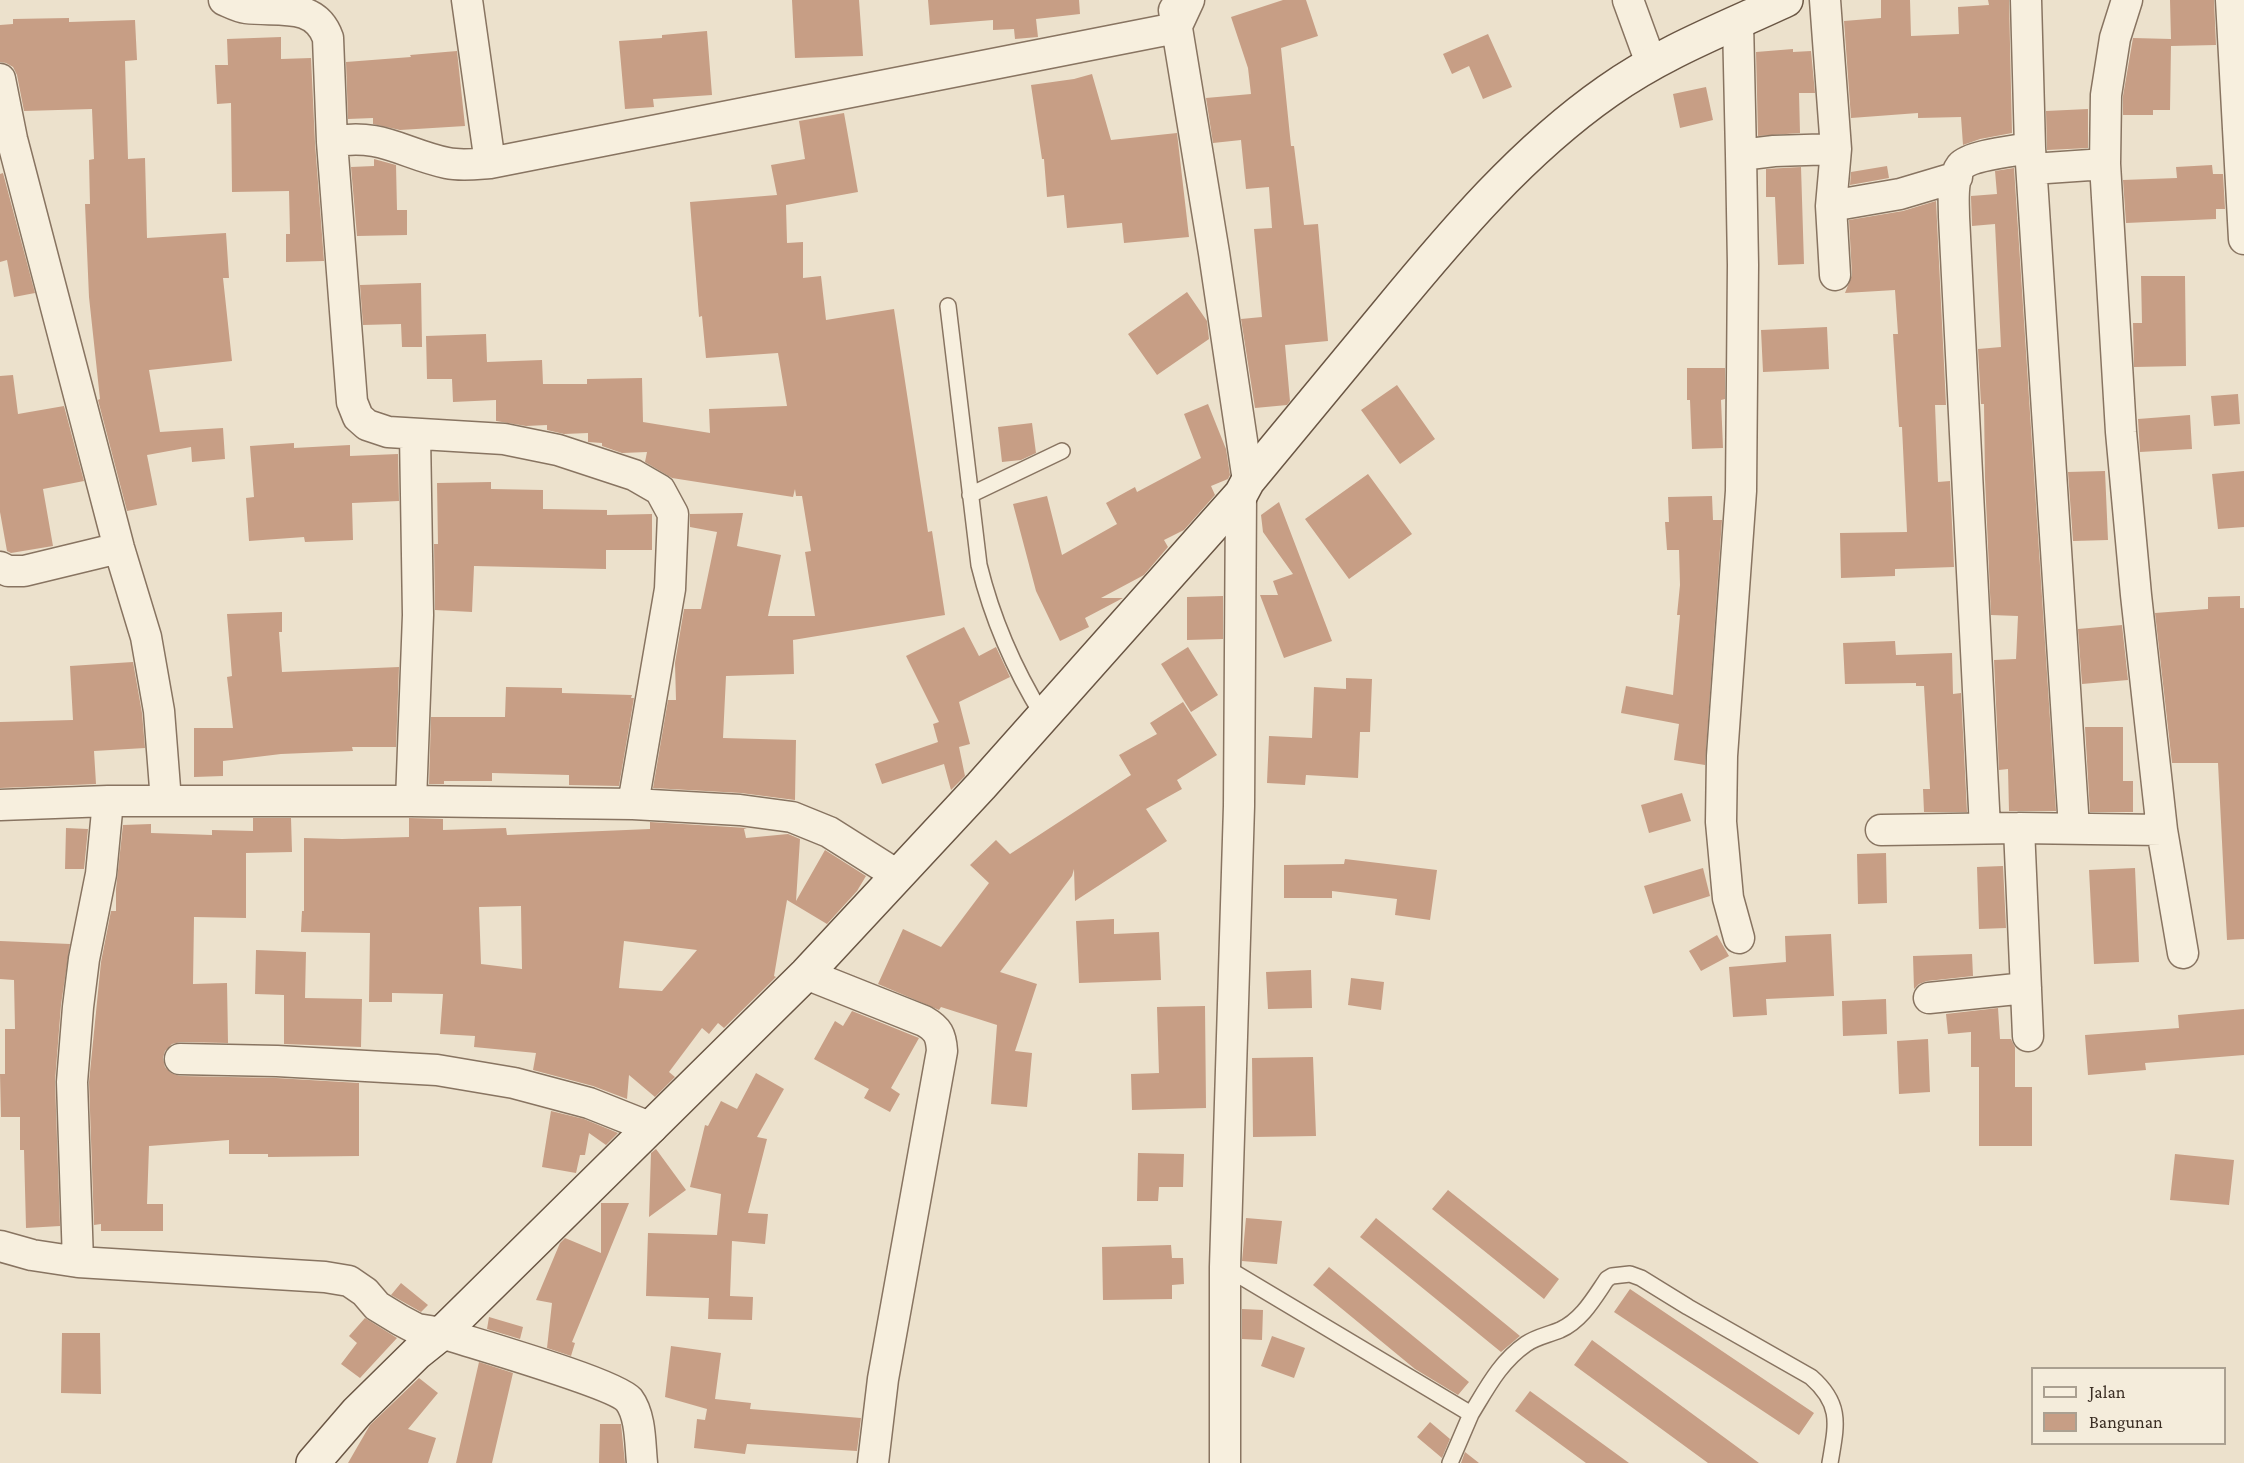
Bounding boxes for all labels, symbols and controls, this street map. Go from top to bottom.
legend [2031,1367,2226,1445]
text: Jalan [2089,1382,2125,1402]
text: Bangunan [2089,1412,2163,1432]

